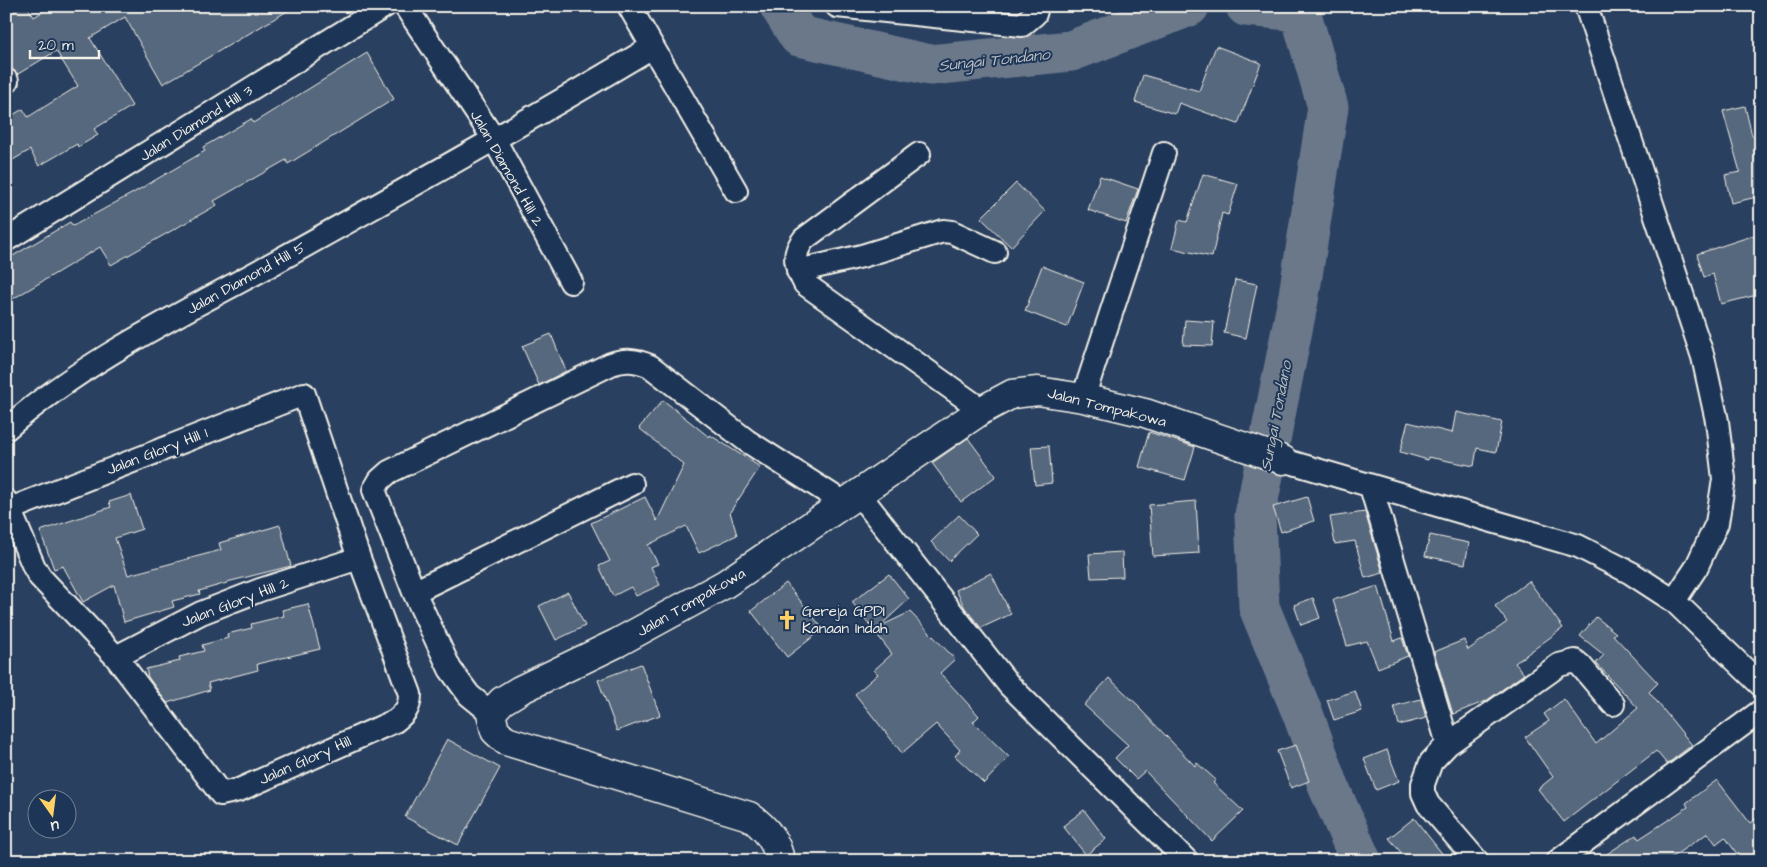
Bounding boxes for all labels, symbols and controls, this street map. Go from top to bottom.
scale bar [30,28,99,60]
text: 20 m [38,35,74,56]
water label: Sungai Tondano [937,43,1052,78]
street label: Jalan Diamond Hill 3 [136,80,257,167]
street label: Jalan Diamond Hill 2 [465,106,549,230]
street label: Jalan Diamond Hill 5 [183,237,310,320]
water label: Sungai Tondano [1255,358,1299,473]
street label: Jalan Tompakowa [1045,383,1169,433]
street label: Jalan Glory Hill 1 [104,423,211,481]
street label: Jalan Tompakowa [633,563,750,642]
street label: Jalan Glory Hill 2 [178,572,293,634]
place label: Gereja GPDI Kanaan Indah [802,601,888,639]
church icon: Gereja GPDI Kanaan Indah [776,609,798,631]
street label: Jalan Glory Hill [256,731,355,791]
north arrow [28,790,78,840]
text: U [49,815,61,836]

